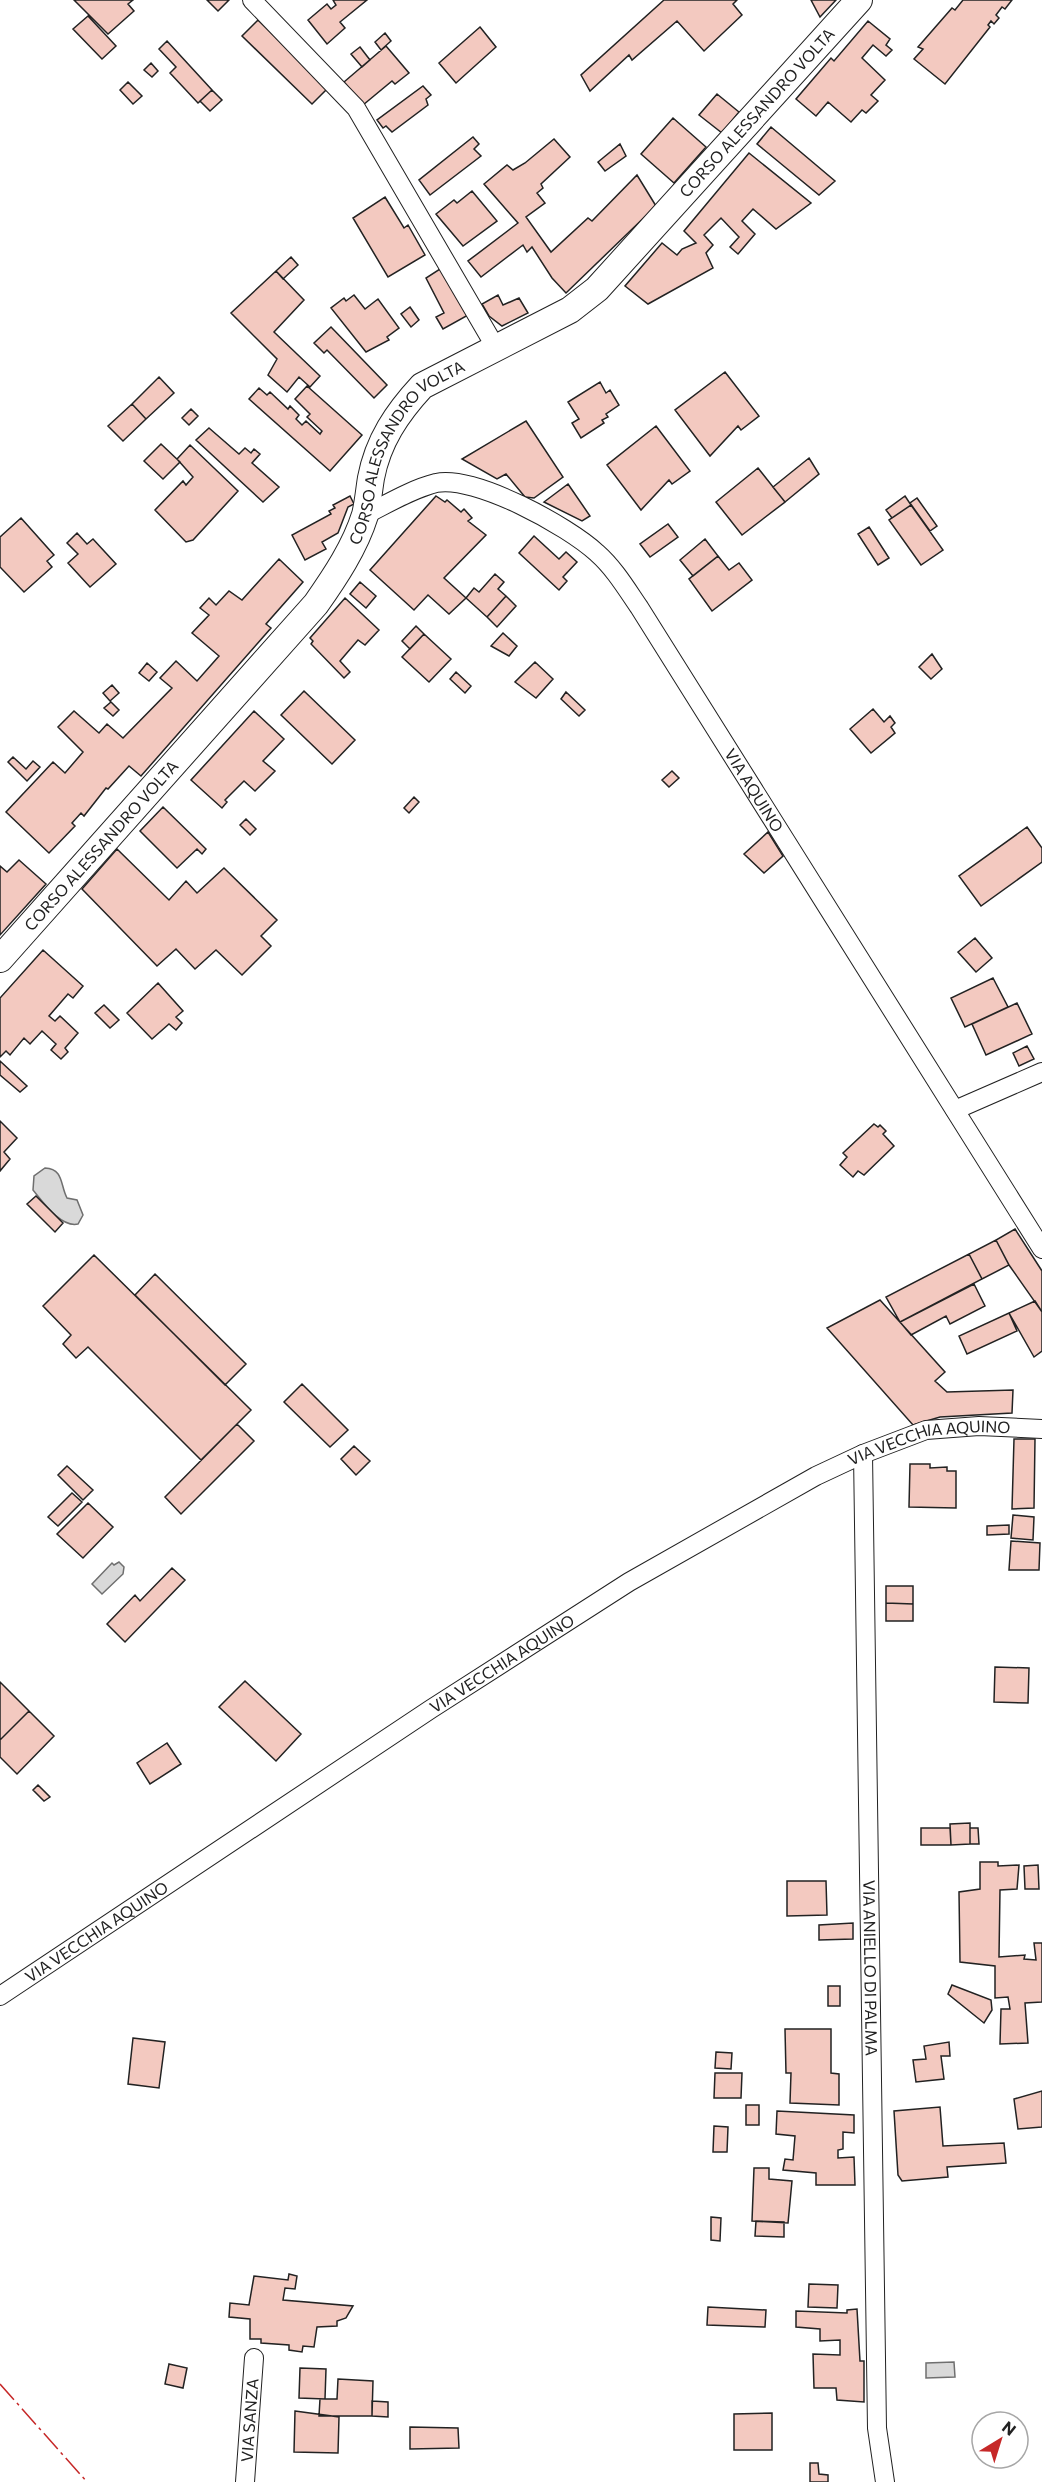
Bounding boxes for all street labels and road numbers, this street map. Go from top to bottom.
street label: CORSO ALESSANDRO VOLTA [675,24,838,201]
street label: CORSO ALESSANDRO VOLTA [344,356,467,548]
street label: VIA AQUINO [721,745,788,835]
street label: CORSO ALESSANDRO VOLTA [20,756,181,934]
street label: VIA VECCHIA AQUINO [845,1416,1011,1469]
street label: VIA VECCHIA AQUINO [426,1610,577,1716]
street label: VIA VECCHIA AQUINO [21,1877,171,1986]
street label: VIA ANIELLO DI PALMA [860,1880,882,2056]
street label: VIA SANZA [236,2378,262,2463]

